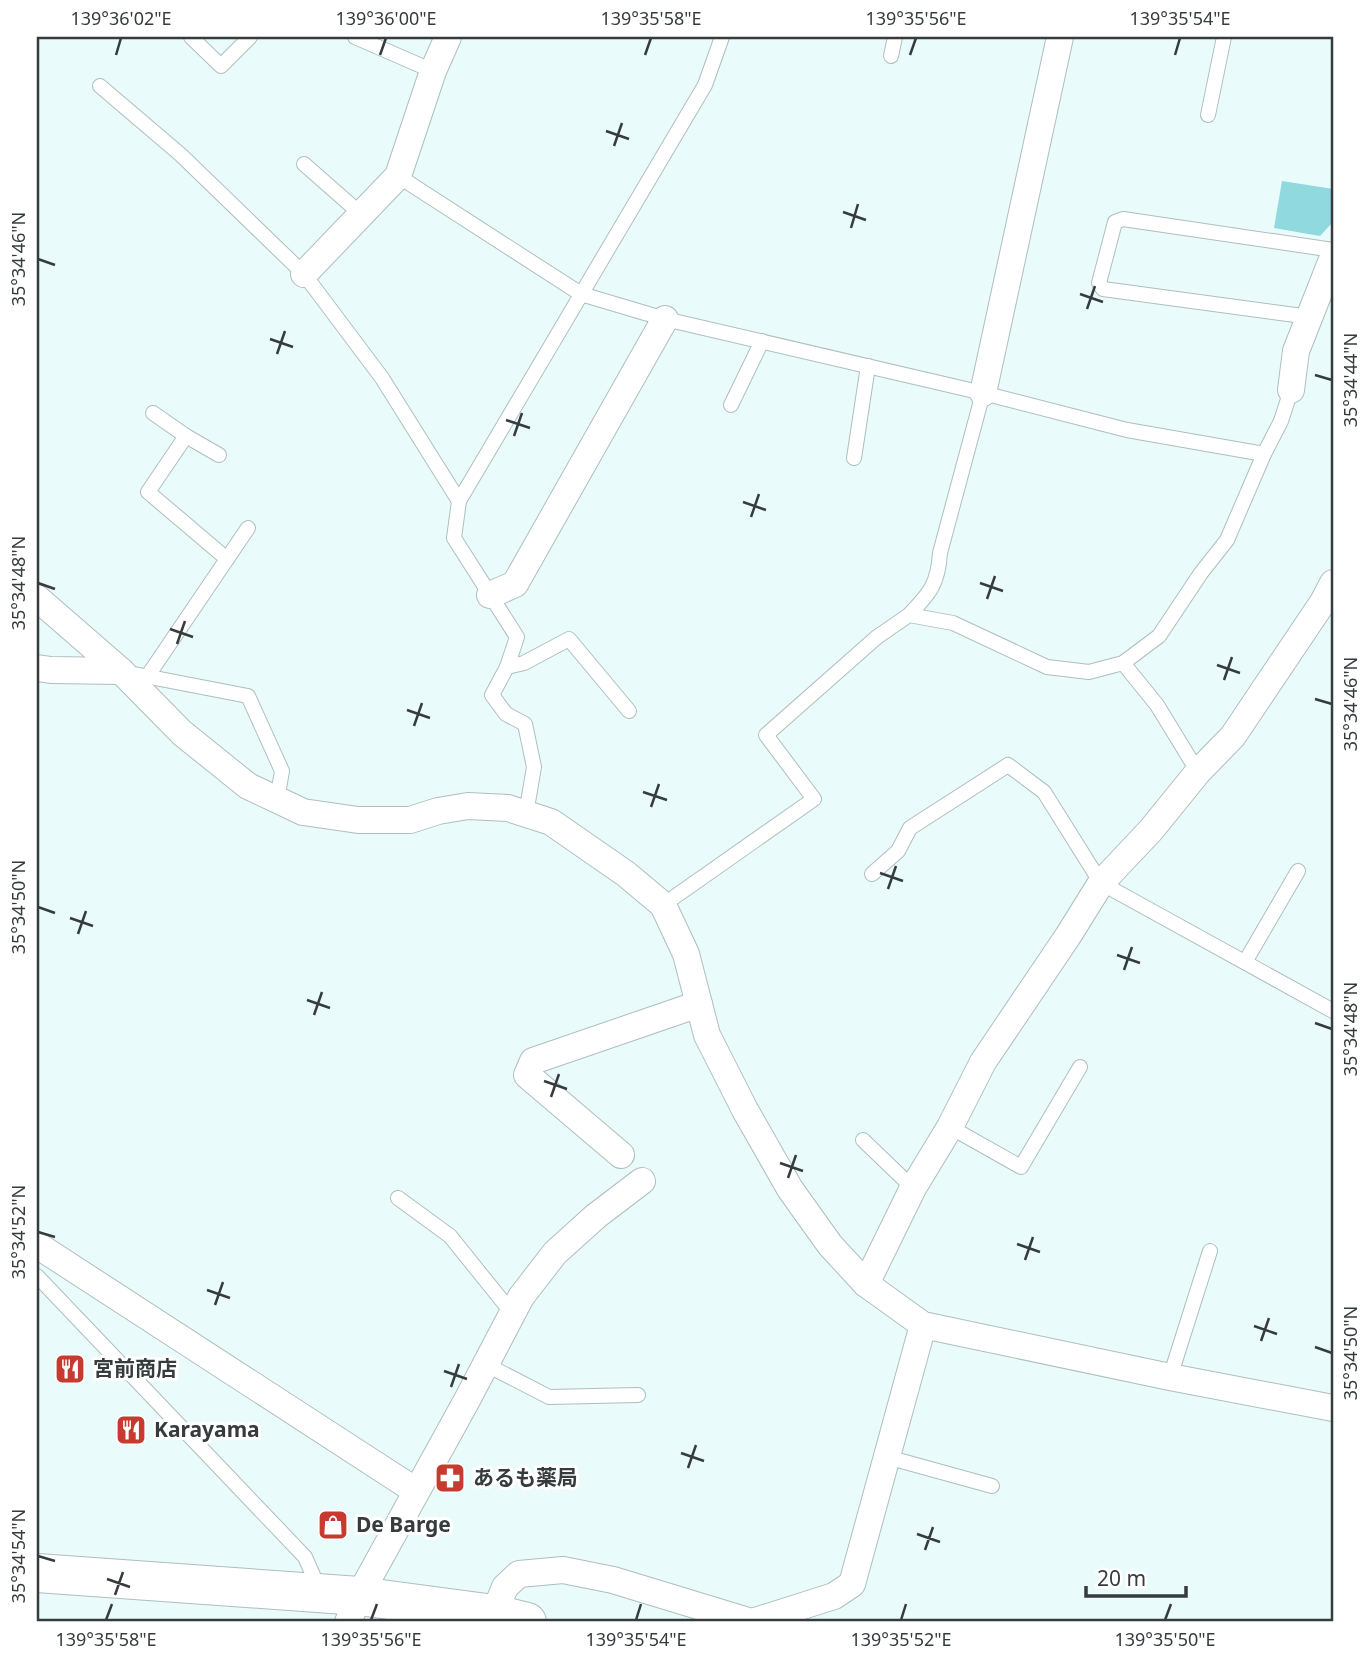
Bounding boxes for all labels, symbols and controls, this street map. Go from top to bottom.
text: 139°36'02"E [70,6,172,30]
text: 139°36'00"E [335,6,437,30]
text: 139°35'58"E [600,6,702,30]
text: 139°35'56"E [865,6,967,30]
text: 139°35'54"E [1129,6,1231,30]
text: 35°34'46"N [6,212,30,306]
text: 35°34'44"N [1338,333,1362,427]
text: 35°34'48"N [6,536,30,630]
text: 35°34'46"N [1338,657,1362,751]
text: 35°34'50"N [6,860,30,954]
text: 35°34'48"N [1338,982,1362,1076]
text: 35°34'52"N [6,1185,30,1279]
text: 35°34'50"N [1338,1306,1362,1400]
restaurant icon: 宮前商店 [53,1352,87,1386]
place label: 宮前商店 [93,1354,177,1382]
restaurant icon: Karayama [114,1413,148,1447]
place label: Karayama [154,1415,260,1443]
pharmacy icon: あるも薬局 [433,1461,467,1495]
place label: あるも薬局 [473,1463,578,1491]
shop icon: De Barge [316,1508,350,1542]
text: 35°34'54"N [6,1509,30,1603]
place label: De Barge [356,1510,451,1538]
scale bar [1086,1554,1186,1598]
text: 20 m [1097,1564,1146,1592]
text: 139°35'58"E [55,1627,157,1651]
text: 139°35'56"E [320,1627,422,1651]
text: 139°35'54"E [585,1627,687,1651]
text: 139°35'52"E [850,1627,952,1651]
text: 139°35'50"E [1114,1627,1216,1651]

